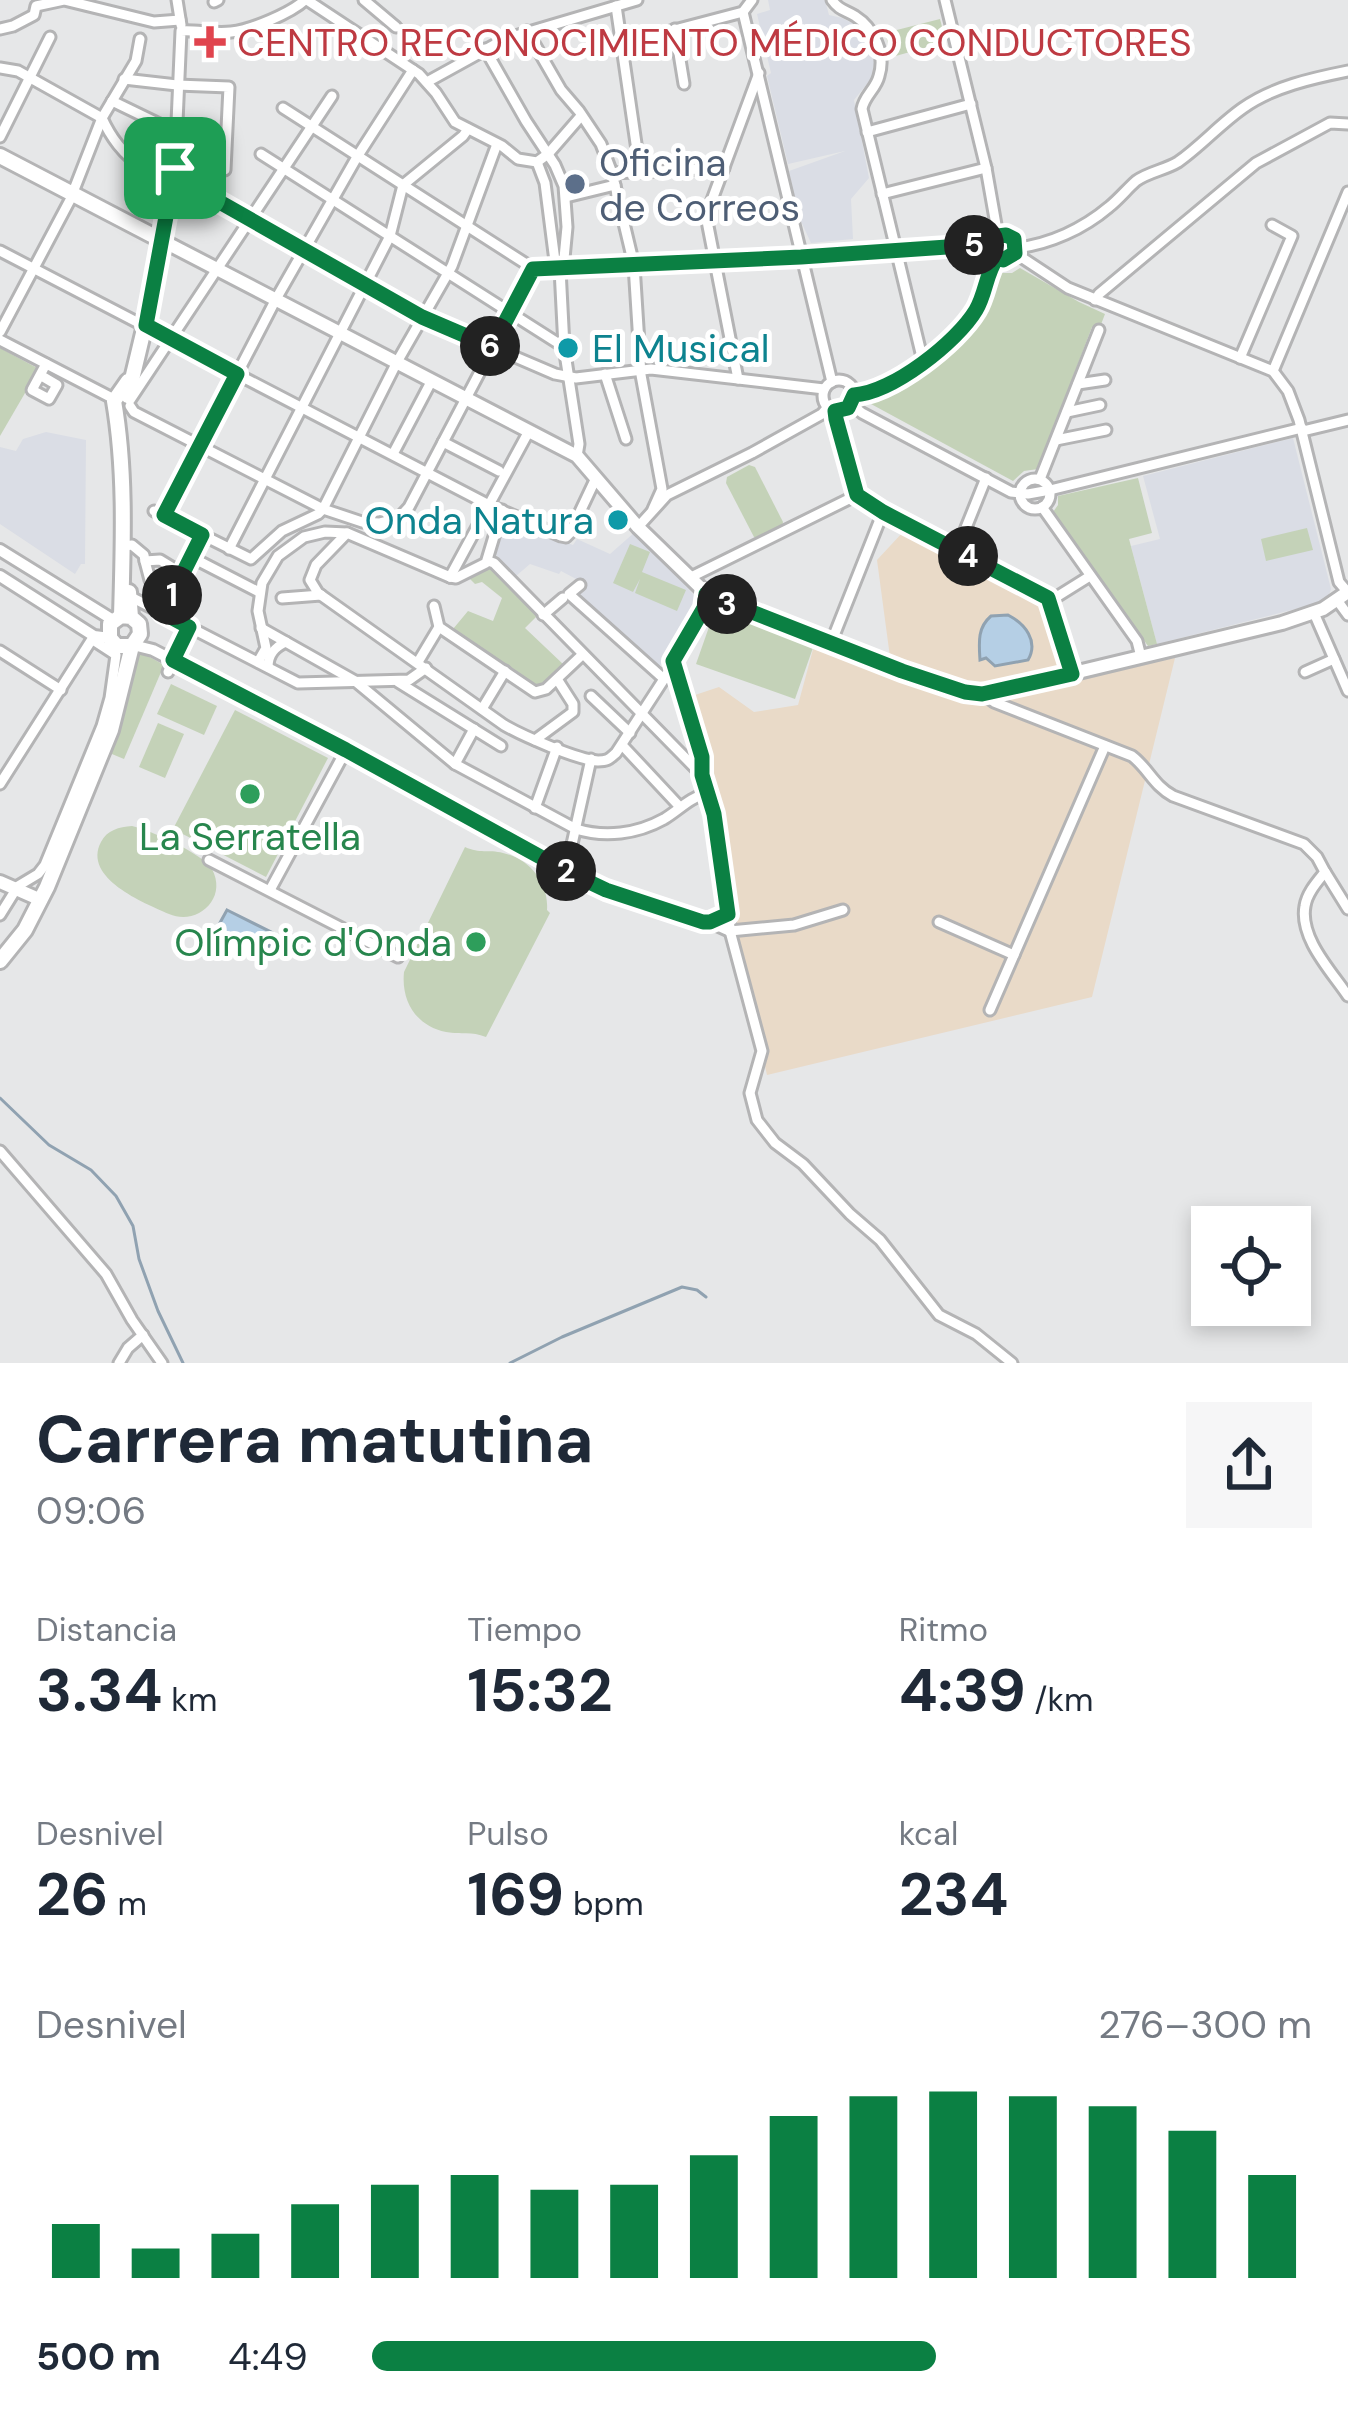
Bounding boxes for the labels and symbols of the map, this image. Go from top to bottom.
place label: CENTRO RECONOCIMIENTO MÉDICO CONDUCTORES [237,17,1192,68]
marker: CENTRO RECONOCIMIENTO MÉDICO CONDUCTORES [194,26,226,58]
pin [124,117,226,219]
place label: Oficina de Correos [599,137,800,233]
marker: Oficina de Correos [562,171,588,197]
pin: 5 [944,215,1004,275]
pin: 6 [460,316,520,376]
place label: El Musical [592,323,769,374]
marker: El Musical [555,335,581,361]
place label: Onda Natura [364,495,594,546]
marker: Onda Natura [605,507,631,533]
pin: 4 [938,526,998,586]
pin: 1 [142,565,202,625]
pin: 3 [697,574,757,634]
marker: La Serratella [237,781,263,807]
place label: La Serratella [139,811,361,862]
pin: 2 [536,841,596,901]
place label: Olímpic d'Onda [174,917,452,968]
marker: Olímpic d'Onda [463,929,489,955]

